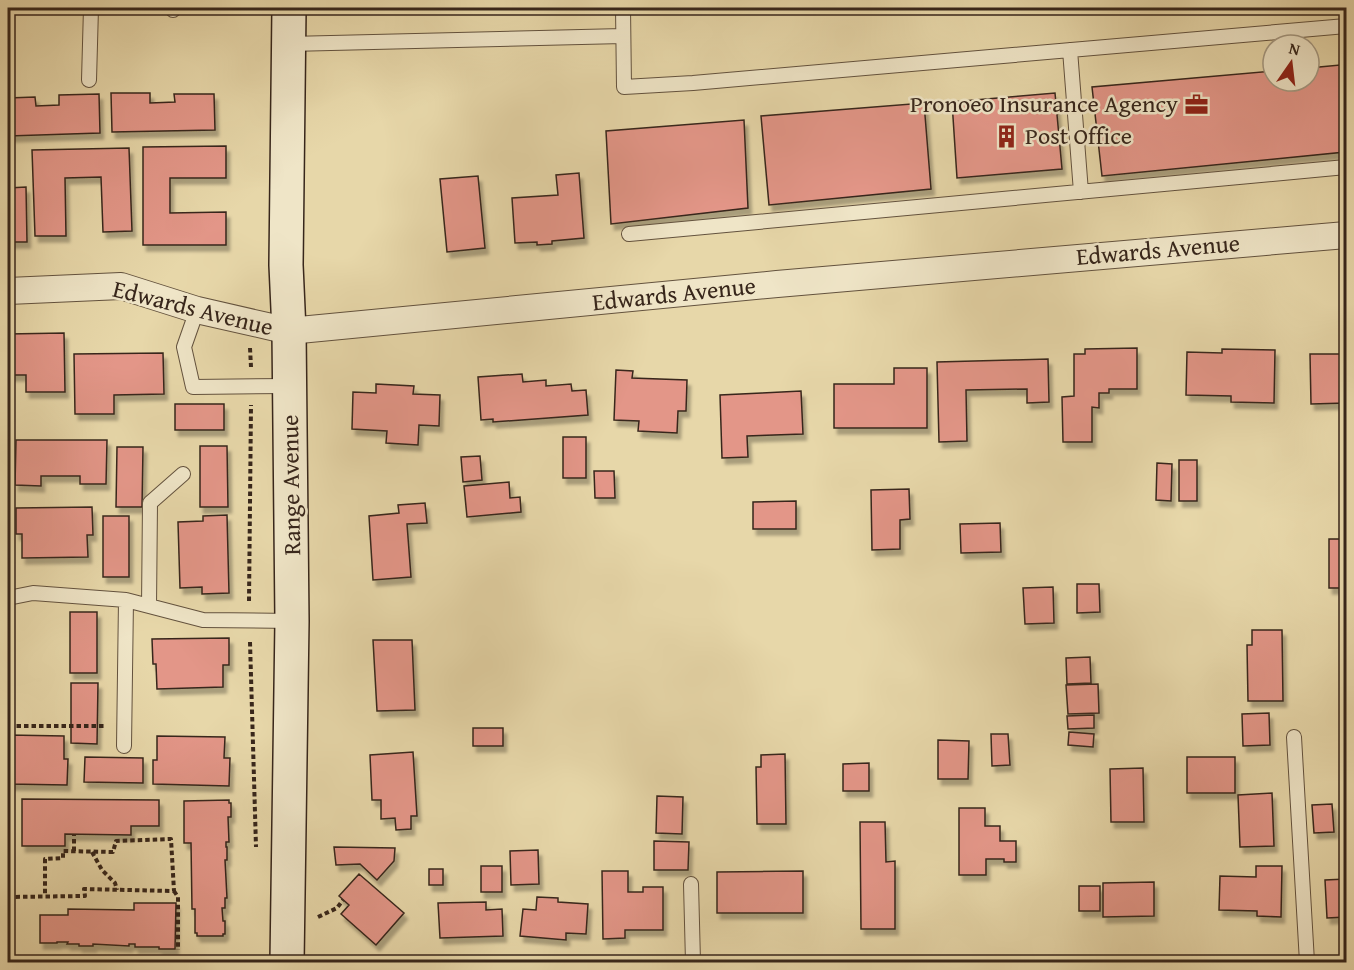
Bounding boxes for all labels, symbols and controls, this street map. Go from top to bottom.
north arrow [1261,33,1321,93]
text: N [1287,36,1303,61]
place label: Pronoeo Insurance Agency [910,86,1178,121]
office icon: Pronoeo Insurance Agency [1183,91,1209,117]
place label: Post Office [1025,118,1132,153]
building icon: Post Office [994,123,1020,149]
street label: Edwards Avenue [1075,225,1241,274]
street label: Edwards Avenue [591,268,757,319]
street label: Edwards Avenue [109,271,277,344]
street label: Range Avenue [272,414,309,556]

